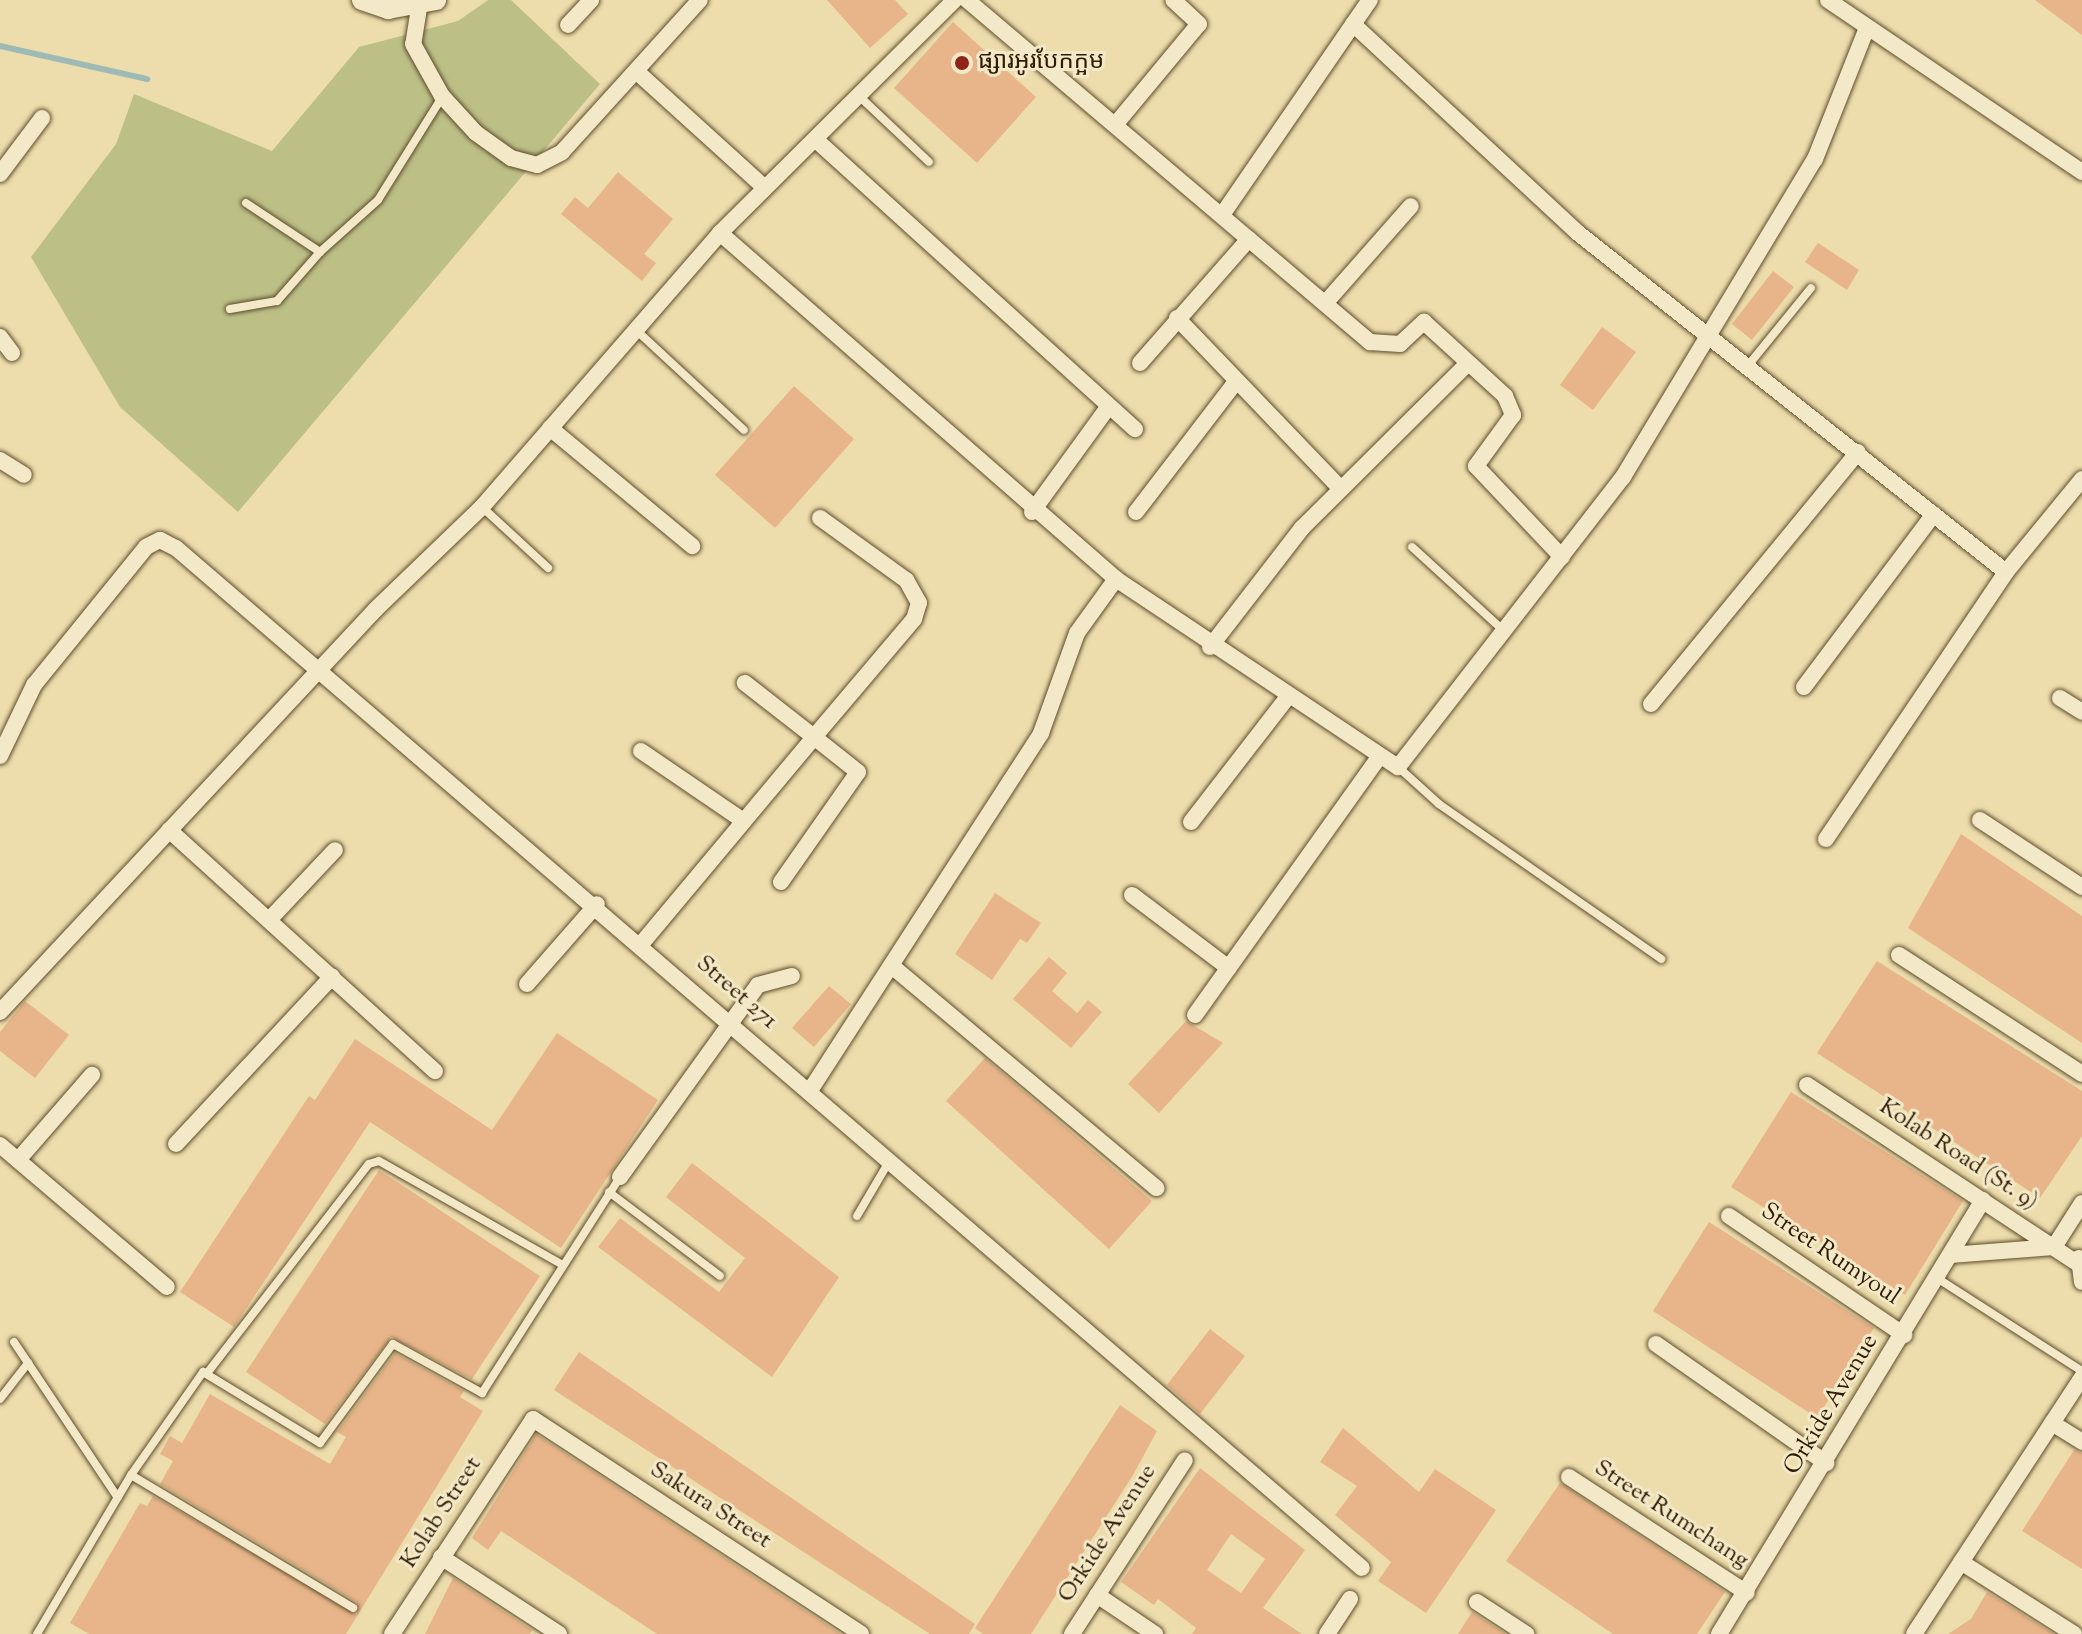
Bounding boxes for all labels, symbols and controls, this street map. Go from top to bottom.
place label: ផ្សារអូរបែកក្អម [978,49,1104,77]
marker: ផ្សារអូរបែកក្អម [953,54,971,72]
street label: Street 271 [689,950,783,1036]
street label: Kolab Road (St. 9) [1873,1093,2043,1217]
street label: Street Rumyoul [1755,1198,1905,1312]
street label: Orkide Avenue [1779,1329,1885,1481]
street label: Kolab Street [395,1452,489,1574]
street label: Street Rumchang [1588,1454,1754,1576]
street label: Sakura Street [644,1456,776,1556]
street label: Orkide Avenue [1053,1460,1163,1608]

